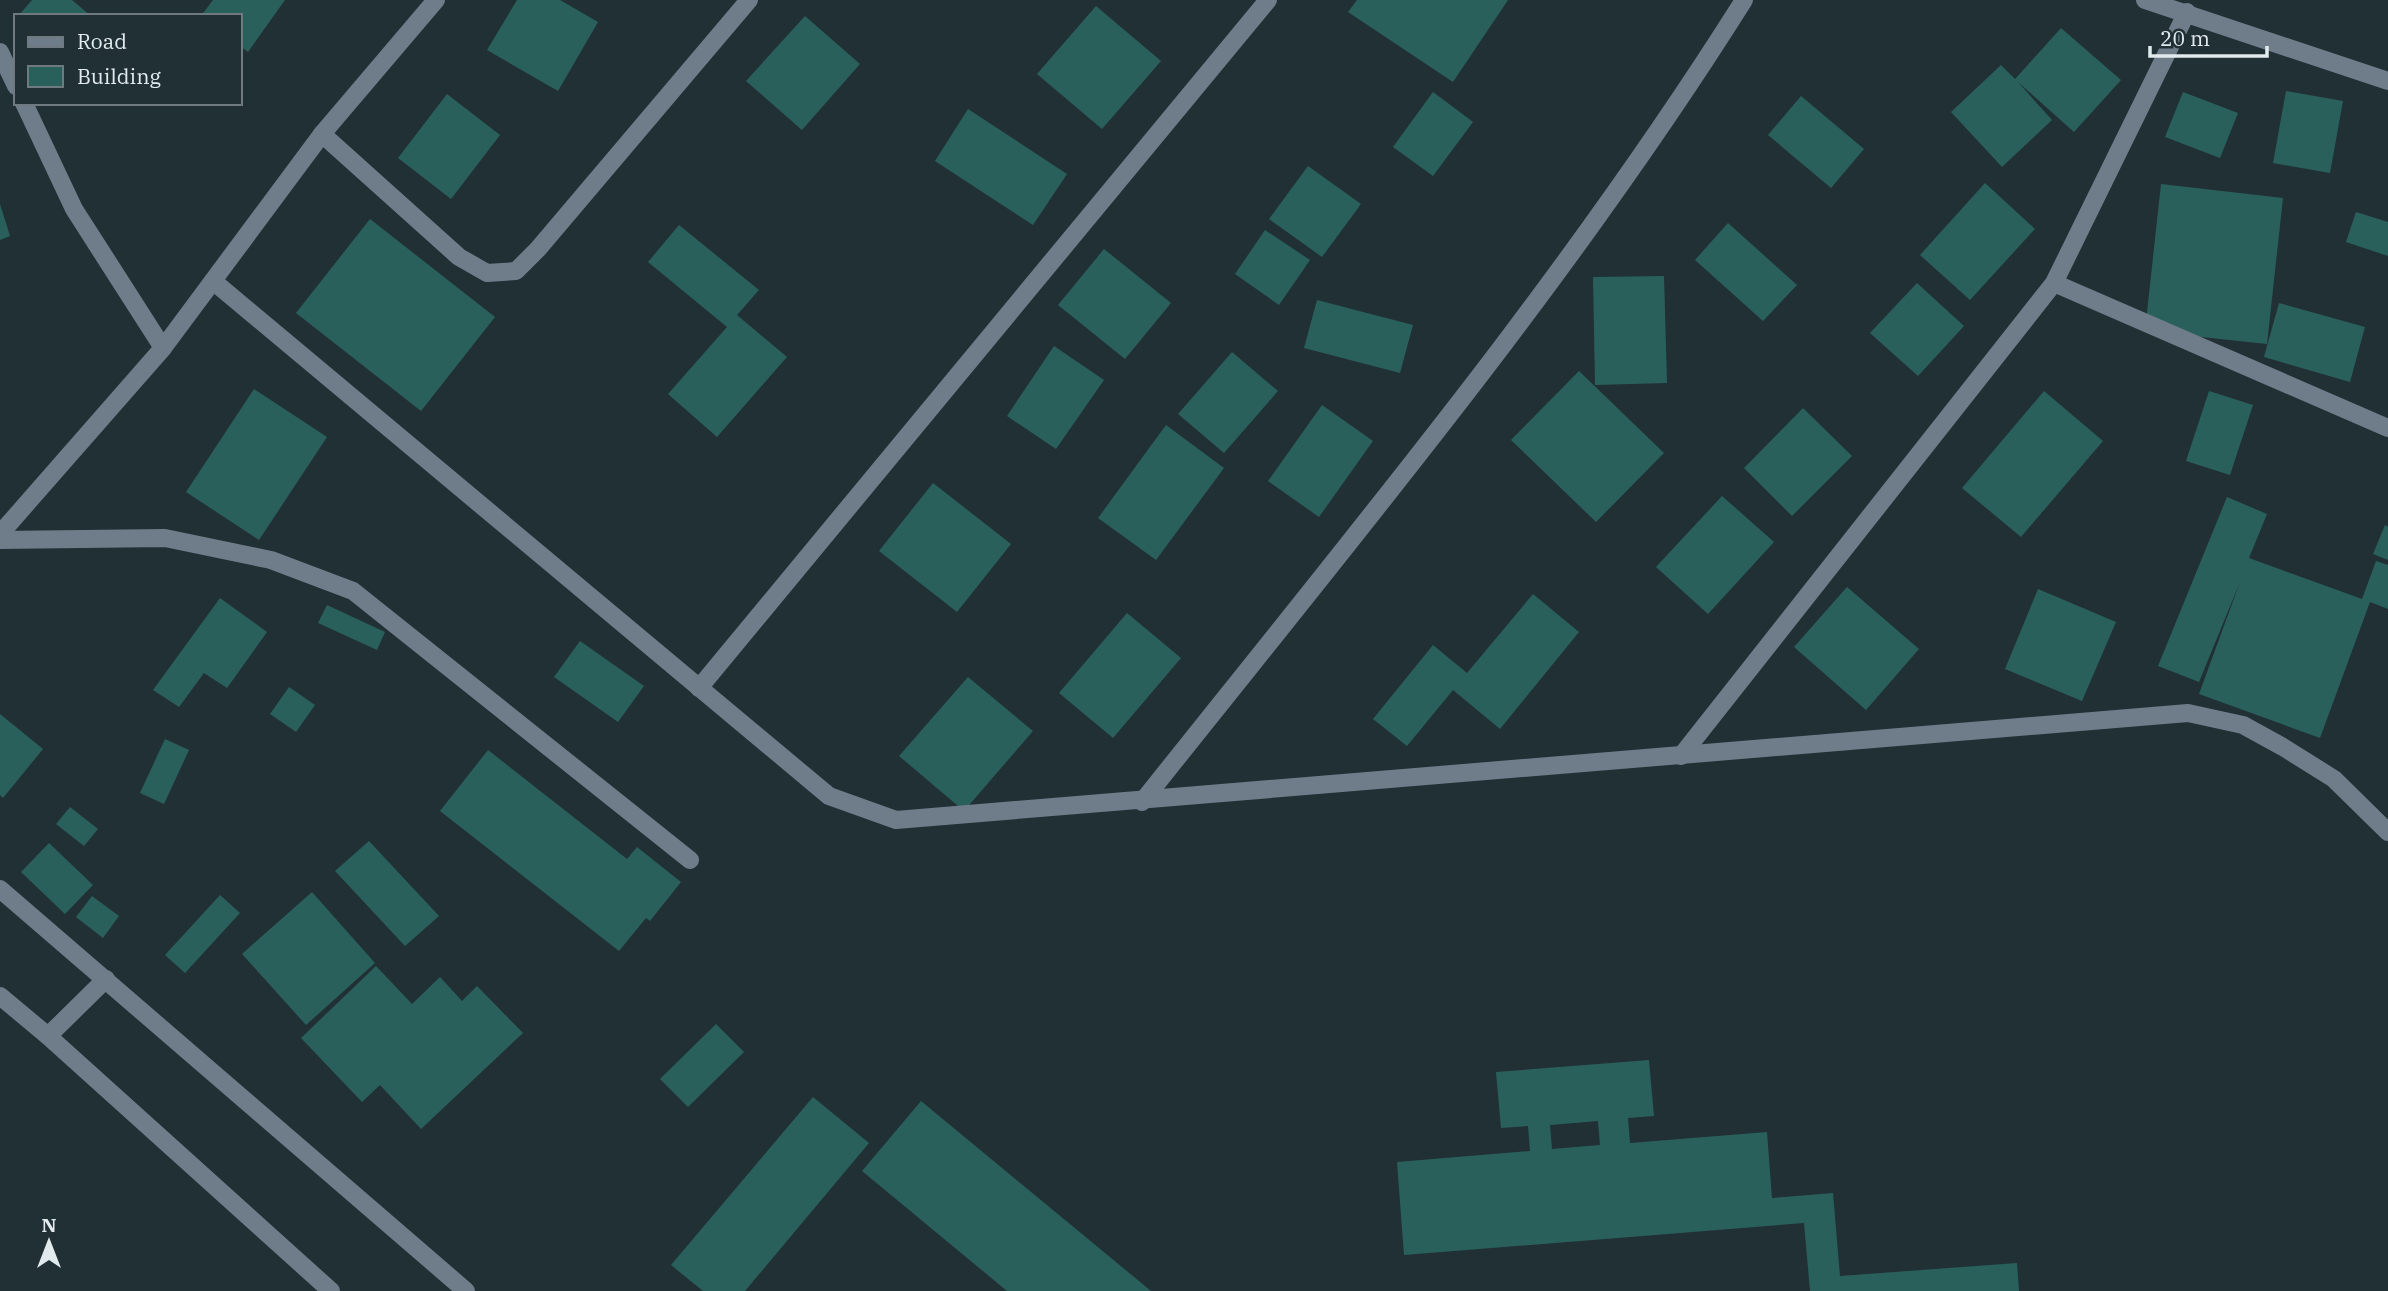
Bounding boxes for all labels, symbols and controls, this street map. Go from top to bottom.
legend [14,14,242,105]
scale bar [2150,14,2267,58]
text: 20 m [2160,24,2210,52]
text: Road [77,27,127,55]
text: Building [77,62,162,90]
north arrow [14,1207,84,1277]
text: N [41,1213,57,1237]

